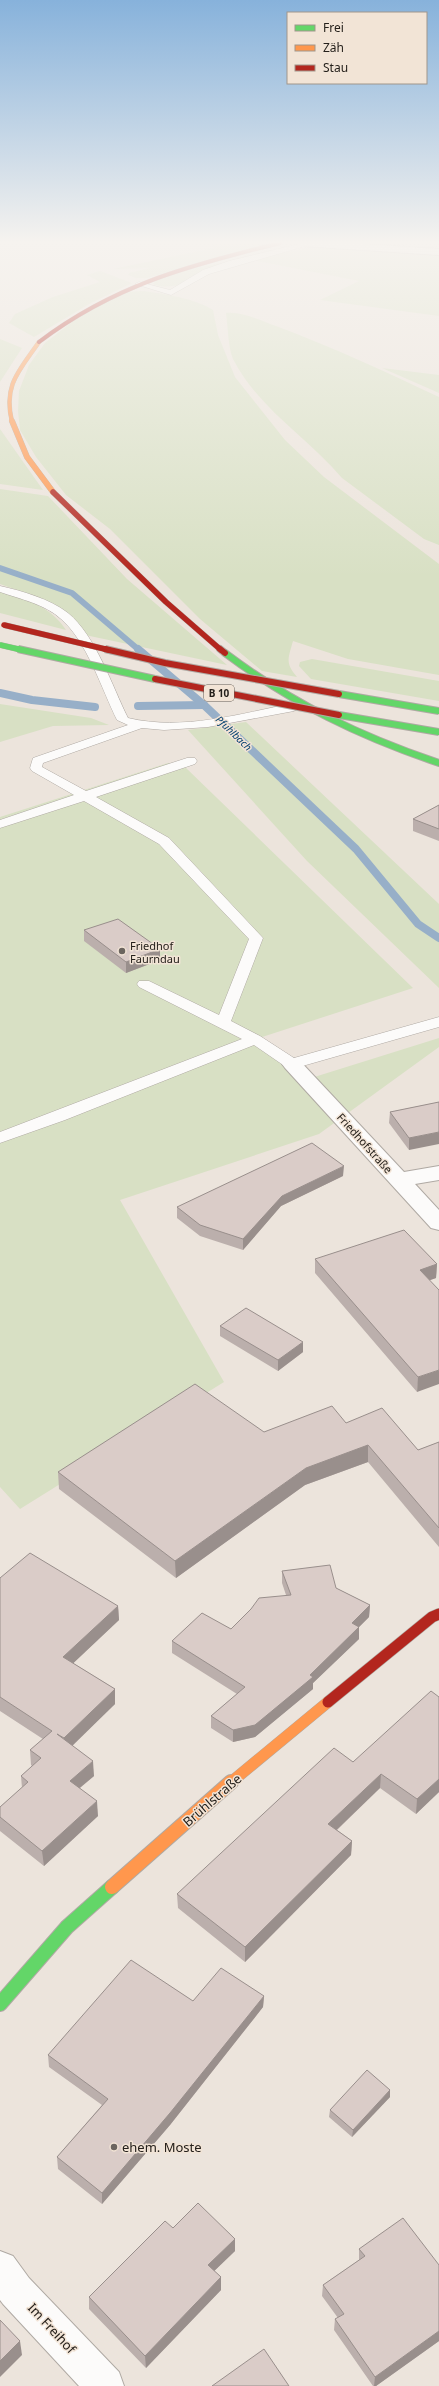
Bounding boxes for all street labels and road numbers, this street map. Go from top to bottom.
road number: B 10 [204,685,234,701]
street label: Friedhofstraße [334,1110,396,1176]
street label: Brühlstraße [179,1770,245,1830]
street label: Im Freihof [24,2299,81,2358]

